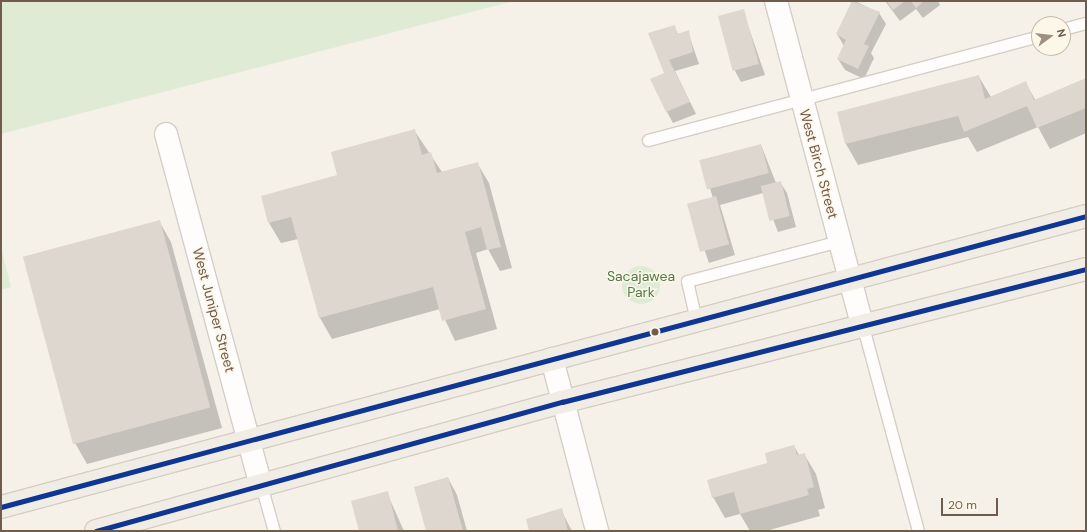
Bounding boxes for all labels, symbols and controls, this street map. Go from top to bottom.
north arrow [1031,16,1071,56]
text: N [1054,27,1069,39]
street label: West Birch Street [796,107,842,221]
street label: West Juniper Street [189,246,239,374]
park label: Sacajawea Park [607,268,675,300]
unlabelled marker [650,327,660,337]
scale bar [943,490,1000,516]
text: 20 m [948,497,977,513]

